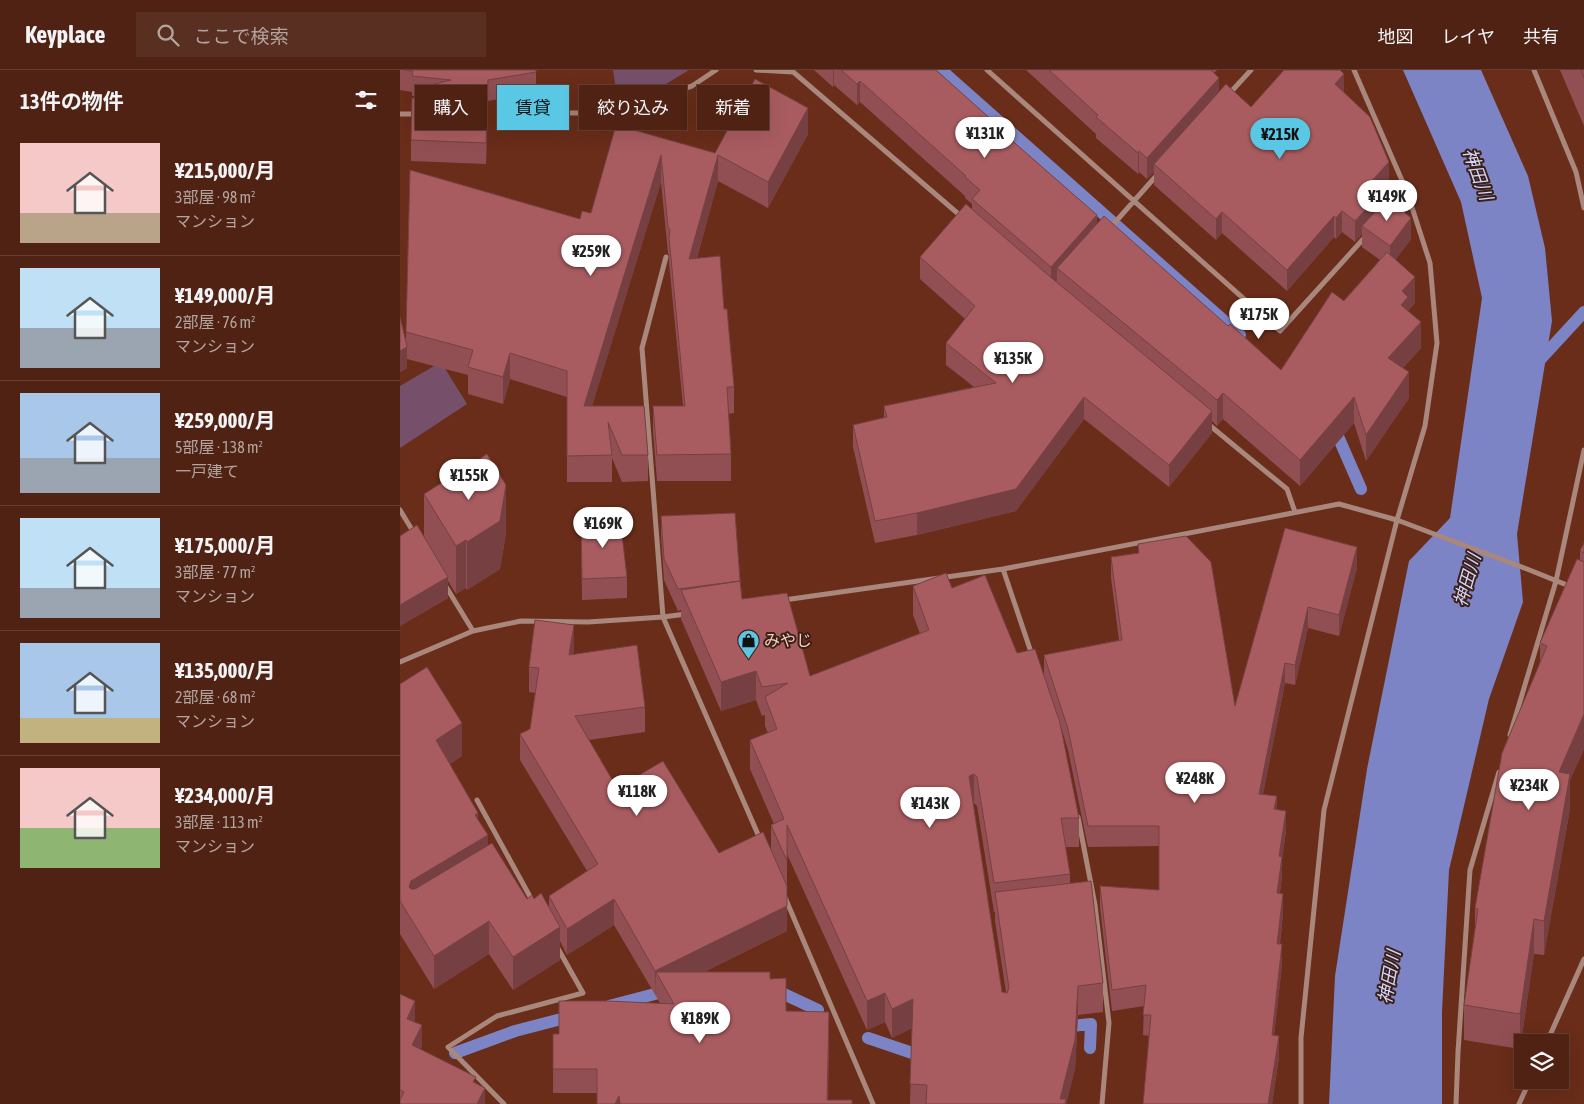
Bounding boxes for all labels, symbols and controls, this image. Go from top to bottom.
search box [136,12,486,57]
text: Keyplace [25,21,106,48]
icon: search [154,21,182,49]
text: ここで検索 [194,25,289,47]
text: 地図 [1378,26,1414,47]
text: レイヤ [1442,26,1495,47]
text: 共有 [1523,26,1559,47]
chip: 購入 [415,85,487,130]
chip: 賃貸 [497,85,569,130]
chip: 絞り込み [579,85,687,130]
chip: 新着 [697,85,769,130]
icon: filters [352,86,380,114]
text: 13件の物件 [20,89,124,113]
pin: ¥131K [950,116,1020,159]
pin: ¥215K [1245,118,1315,160]
text: ¥131K [966,124,1004,142]
text: ¥215K [1261,125,1299,143]
water label: 神田川 [1459,145,1498,205]
text: ¥215,000/月 [175,158,275,182]
icon: home [60,163,120,223]
pin: ¥149K [1352,180,1422,222]
text: ¥149K [1368,187,1406,205]
text: 3部屋 · 98 m² [175,188,256,206]
text: マンション [175,212,255,230]
pin: ¥259K [556,234,626,277]
text: ¥259K [572,242,610,260]
text: ¥149,000/月 [175,283,275,307]
icon: home [60,288,120,348]
pin: ¥175K [1224,298,1294,340]
text: ¥175K [1240,305,1278,323]
text: 2部屋 · 76 m² [175,313,256,331]
text: マンション [175,337,255,355]
pin: ¥135K [978,342,1048,384]
text: ¥135K [994,349,1032,367]
text: ¥259,000/月 [175,408,275,432]
icon: home [60,413,120,473]
text: 5部屋 · 138 m² [175,438,263,456]
pin: ¥155K [434,458,504,501]
text: 一戸建て [175,462,239,480]
text: ¥155K [450,466,488,484]
pin: ¥169K [568,506,638,549]
text: ¥169K [584,514,622,532]
text: ¥175,000/月 [175,533,275,557]
icon: home [60,538,120,598]
water label: 神田川 [1449,549,1485,609]
text: 3部屋 · 77 m² [175,563,256,581]
text: マンション [175,587,255,605]
shop icon: みやじ [736,628,760,659]
place label: みやじ [764,631,812,649]
text: ¥135,000/月 [175,658,275,682]
icon: home [60,663,120,723]
text: 2部屋 · 68 m² [175,688,256,706]
text: マンション [175,712,255,730]
pin: ¥248K [1160,762,1230,804]
pin: ¥234K [1494,768,1564,811]
text: ¥248K [1176,769,1214,787]
pin: ¥118K [602,774,672,817]
text: ¥234K [1510,776,1548,794]
text: ¥118K [618,782,656,800]
text: ¥234,000/月 [175,783,275,807]
pin: ¥143K [895,786,965,829]
icon: home [60,788,120,848]
text: ¥143K [911,794,949,812]
text: 3部屋 · 113 m² [175,813,263,831]
text: マンション [175,837,255,855]
water label: 神田川 [1374,947,1404,1005]
pin: ¥189K [665,1002,735,1044]
text: ¥189K [681,1009,719,1027]
map controls [1514,1034,1569,1089]
button: layers [1514,1034,1569,1089]

